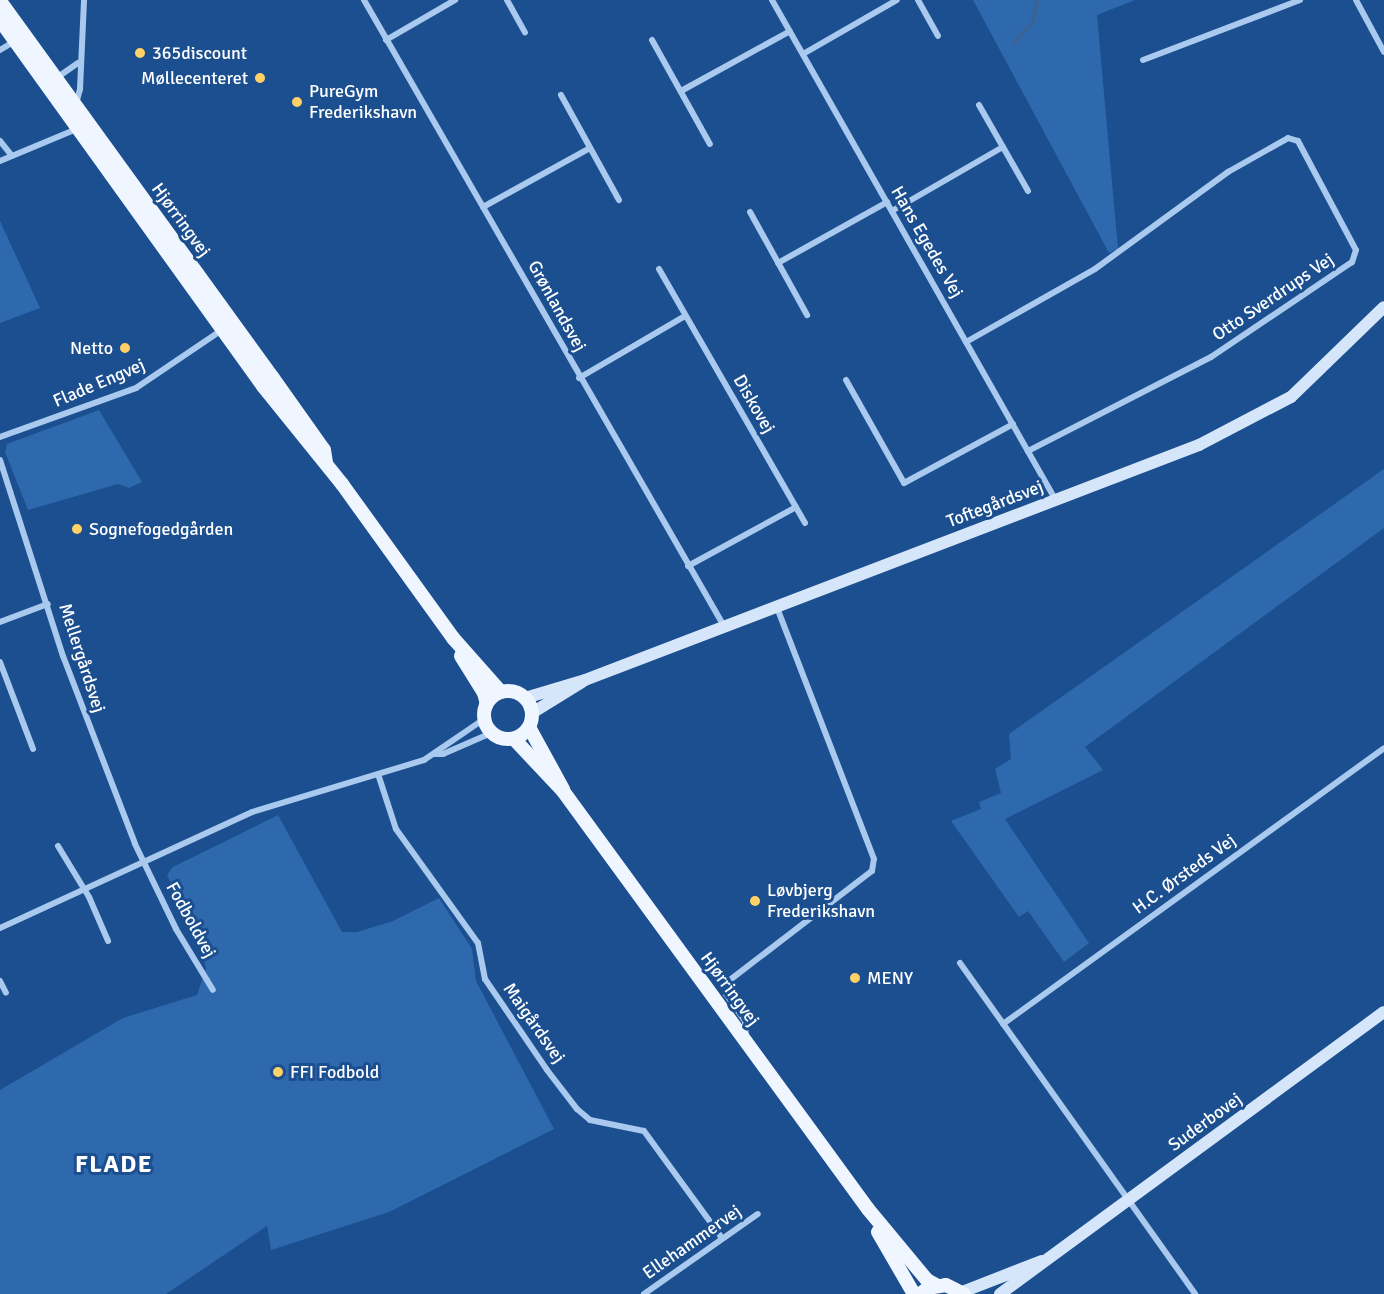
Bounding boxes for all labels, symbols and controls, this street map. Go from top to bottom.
place label: 365discount [152,42,247,64]
marker: 365discount [133,46,147,60]
place label: Møllecenteret [141,67,248,89]
marker: Møllecenteret [253,71,267,85]
place label: PureGym Frederikshavn [309,81,417,124]
marker: PureGym Frederikshavn [290,95,304,109]
street label: Hjørringvej [147,179,215,261]
street label: Hans Egedes Vej [886,182,968,302]
street label: Otto Sverdrups Vej [1208,248,1338,346]
street label: Grønlandsvej [523,257,591,355]
place label: Netto [70,337,113,359]
marker: Netto [118,341,132,355]
street label: Flade Engvej [50,354,148,412]
street label: Diskovej [729,371,779,437]
street label: Toftegårdsvej [944,476,1046,532]
place label: Sognefogedgården [89,518,233,540]
marker: Sognefogedgården [70,522,84,536]
street label: Mellergårdsvej [54,601,110,715]
street label: H.C. Ørsteds Vej [1128,829,1240,919]
street label: Fodboldvej [161,878,221,962]
place label: Løvbjerg Frederikshavn [767,880,875,922]
marker: Løvbjerg Frederikshavn [748,894,762,908]
street label: Hjørringvej [696,948,764,1030]
place label: MENY [867,967,913,989]
marker: MENY [848,971,862,985]
street label: Maigårdsvej [498,979,570,1067]
place label: FFI Fodbold [290,1061,379,1083]
marker: FFI Fodbold [271,1065,285,1079]
street label: Suderbovej [1164,1088,1246,1156]
district label: FLADE [75,1151,153,1179]
street label: Ellehammervej [639,1200,745,1284]

